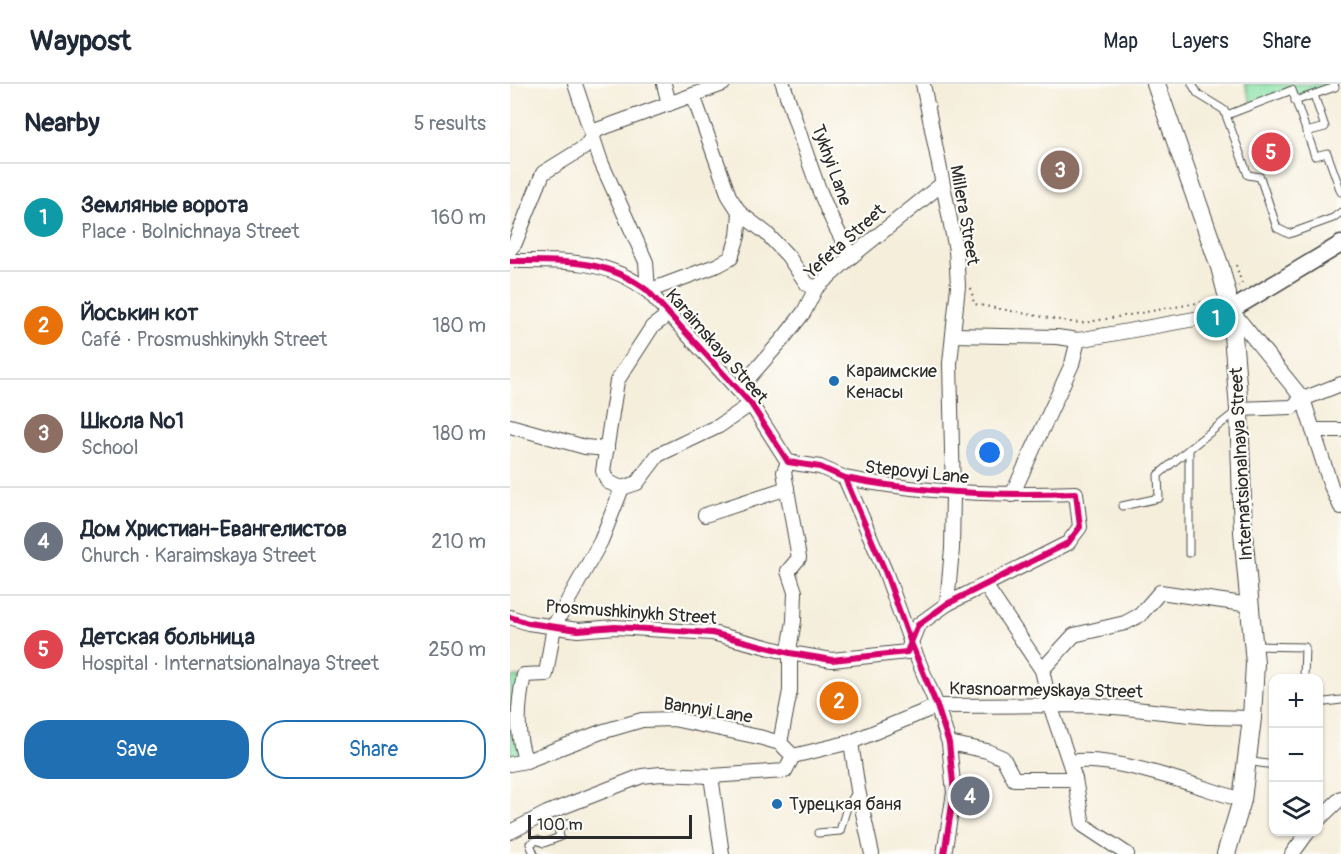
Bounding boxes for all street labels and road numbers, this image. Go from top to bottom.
street label: Tykhyi Lane [806,121,857,209]
street label: Millera Street [944,163,985,268]
street label: Yefeta Street [799,199,891,284]
street label: Karaimskaya Street [660,284,773,409]
street label: Internatsionalnaya Street [1225,366,1258,561]
street label: Stepovyi Lane [864,456,970,489]
street label: Prosmushkinykh Street [545,595,718,630]
street label: Krasnoarmeyskaya Street [949,677,1144,704]
street label: Bannyi Lane [662,692,754,729]

